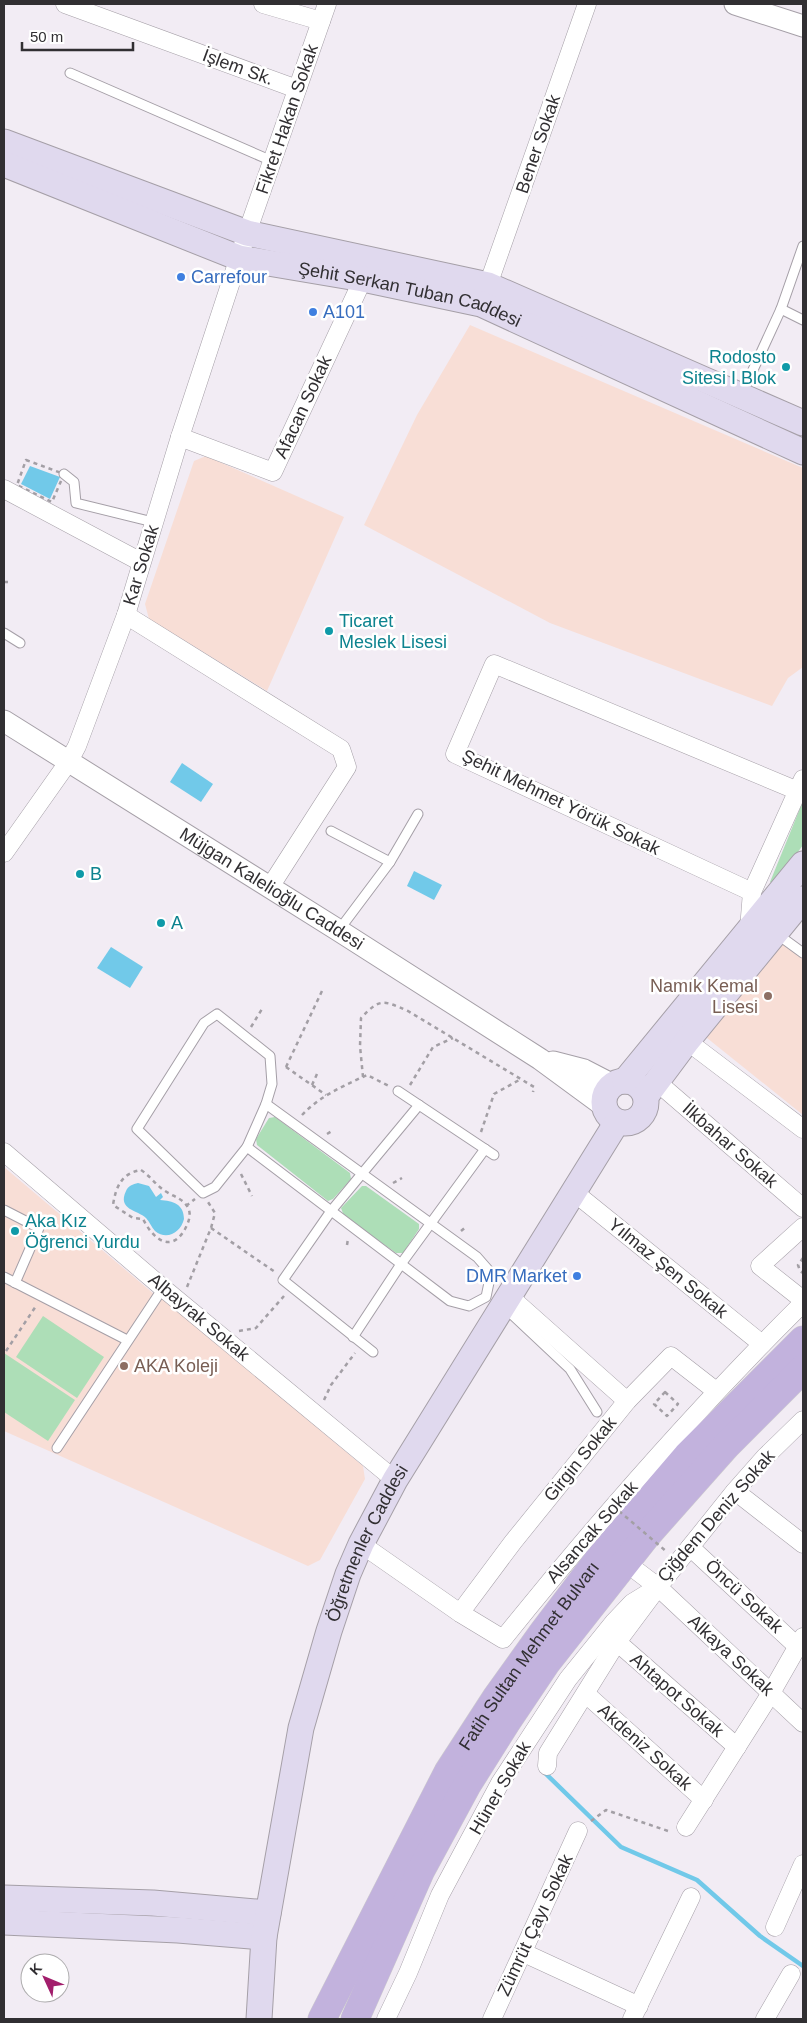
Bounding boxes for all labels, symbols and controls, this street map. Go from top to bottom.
scale bar [22,20,134,52]
text: 50 m [30,28,63,45]
street label: Fikret Hakan Sokak [252,41,322,197]
street label: İşlem Sk. [200,45,276,89]
street label: Bener Sokak [512,91,565,196]
street label: Şehit Serkan Tuban Caddesi [297,258,524,331]
place label: Carrefour [191,267,267,287]
marker: Carrefour [175,271,187,283]
place label: A101 [323,302,365,322]
marker: A101 [307,306,319,318]
place label: Rodosto Sitesi I Blok [682,347,777,388]
street label: Afacan Sokak [270,352,336,462]
marker: Rodosto Sitesi I Blok [780,361,792,373]
street label: Kar Sokak [119,521,163,608]
place label: Ticaret Meslek Lisesi [339,611,447,652]
marker: Ticaret Meslek Lisesi [323,625,335,637]
street label: Şehit Mehmet Yörük Sokak [459,745,664,859]
street label: Müjgan Kalelioğlu Caddesi [176,824,368,954]
place label: B [90,864,102,884]
marker: B [74,868,86,880]
place label: A [171,913,183,933]
marker: A [155,917,167,929]
place label: Namık Kemal Lisesi [650,976,758,1017]
marker: Namık Kemal Lisesi [762,990,774,1002]
street label: İlkbahar Sokak [679,1098,782,1192]
place label: Aka Kız Öğrenci Yurdu [25,1211,140,1252]
street label: Yılmaz Şen Sokak [605,1214,732,1323]
marker: Aka Kız Öğrenci Yurdu [9,1225,21,1237]
place label: DMR Market [466,1266,567,1286]
street label: Albayrak Sokak [145,1269,254,1365]
marker: DMR Market [571,1270,583,1282]
place label: AKA Koleji [134,1356,218,1376]
marker: AKA Koleji [118,1360,130,1372]
street label: Girgin Sokak [540,1412,621,1505]
street label: Çiğdem Deniz Sokak [653,1445,779,1586]
street label: Öğretmenler Caddesi [323,1461,412,1625]
street label: Alsancak Sokak [542,1476,642,1587]
street label: Öncü Sokak [701,1555,787,1637]
street label: Fatih Sultan Mehmet Bulvarı [455,1557,603,1754]
street label: Alkaya Sokak [684,1610,778,1700]
street label: Ahtapot Sokak [626,1649,728,1742]
street label: Akdeniz Sokak [594,1700,697,1795]
street label: Hüner Sokak [465,1737,535,1838]
street label: Zümrüt Çayı Sokak [493,1850,577,1999]
north arrow [20,1953,70,2003]
text: K [26,1960,45,1978]

